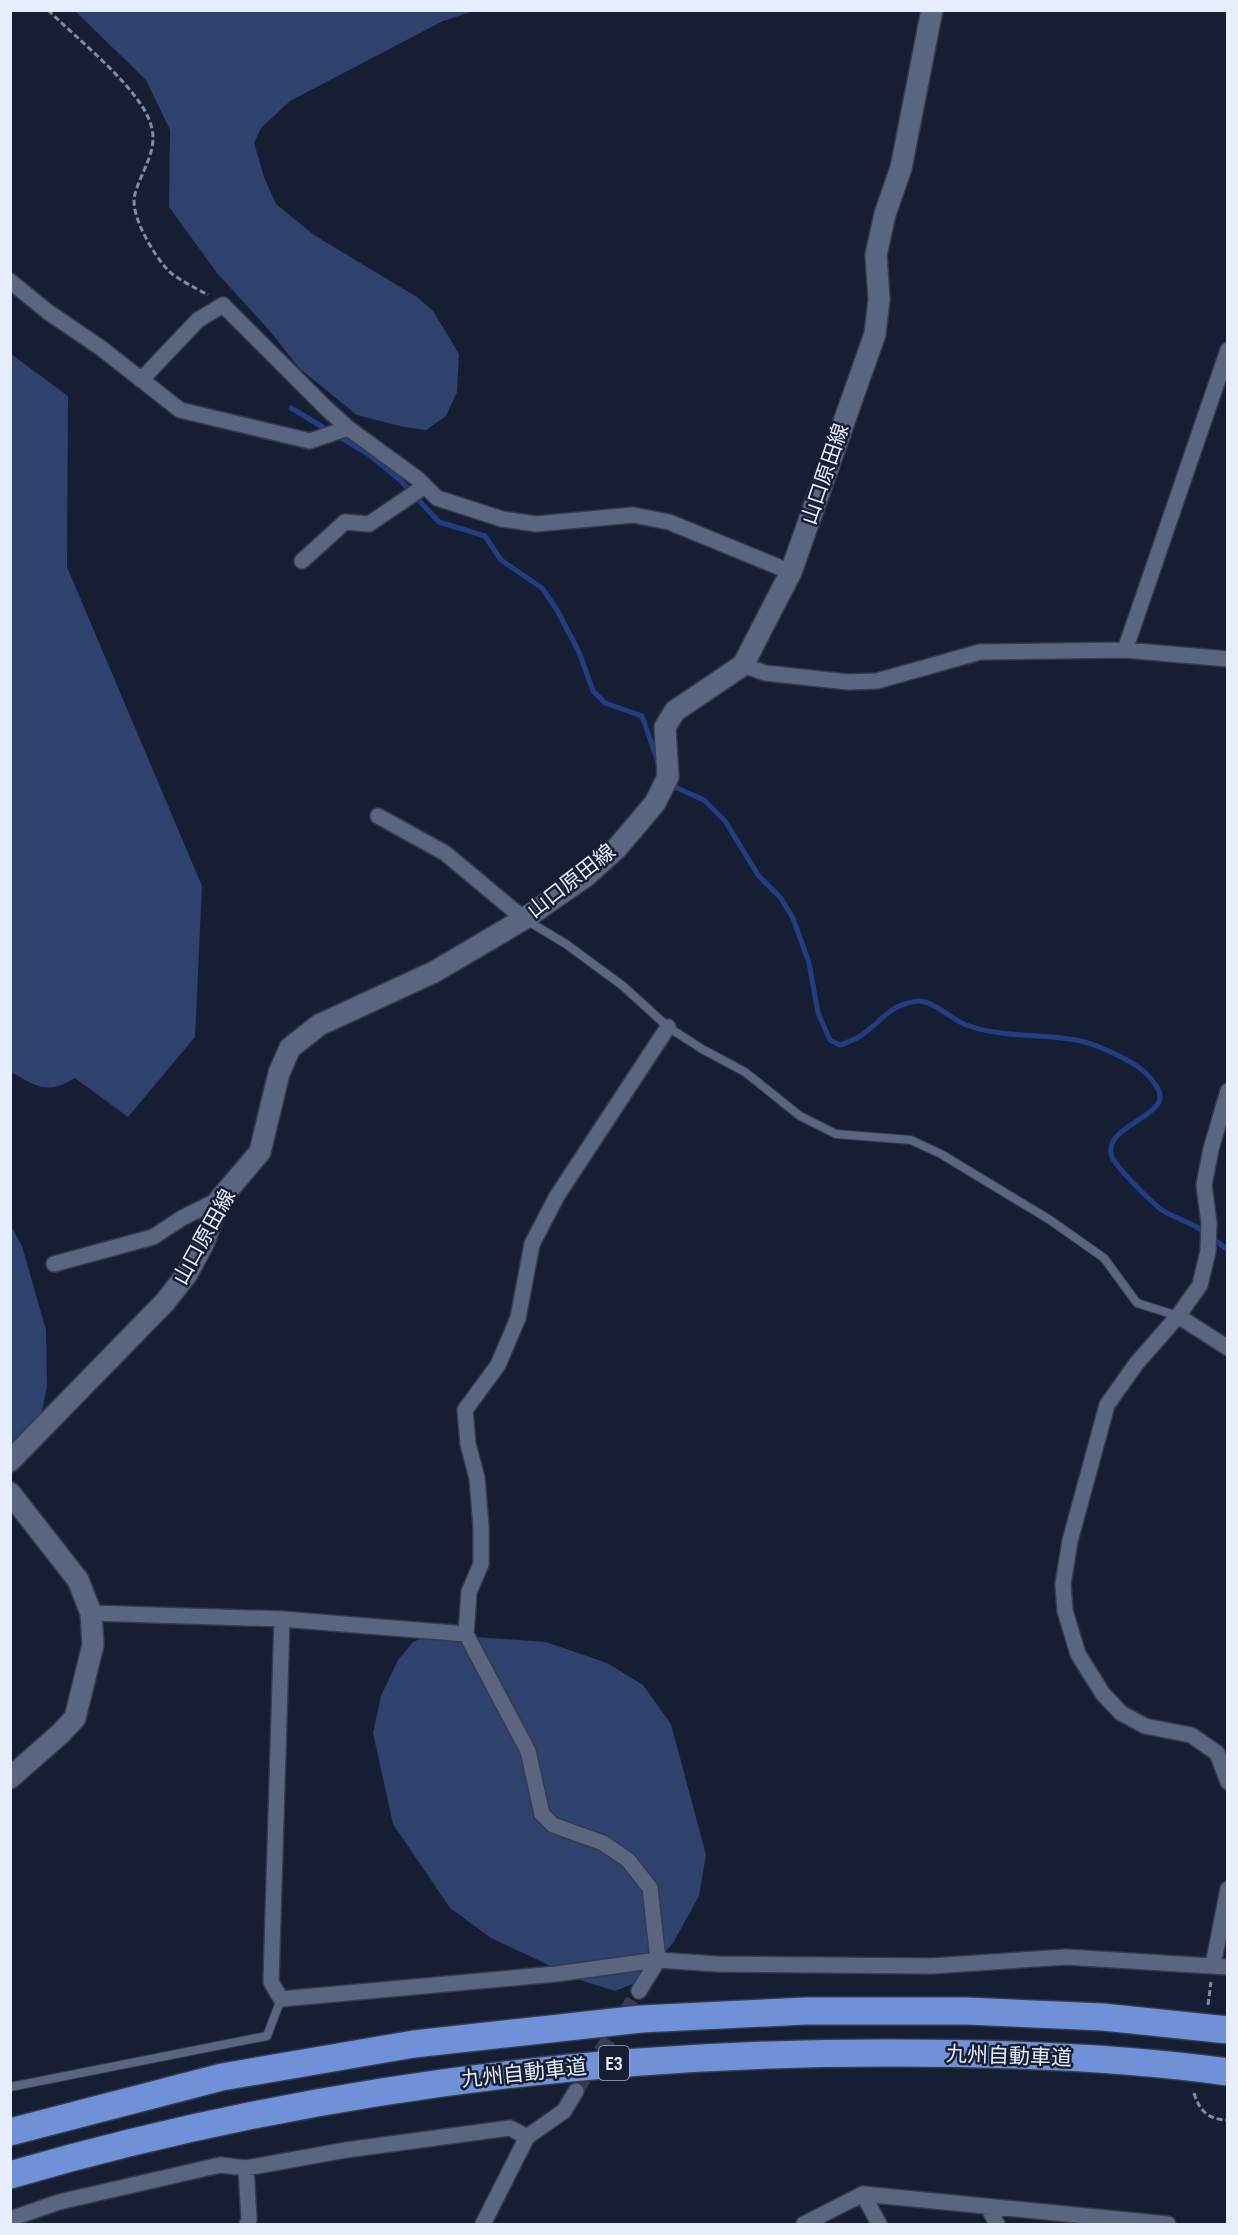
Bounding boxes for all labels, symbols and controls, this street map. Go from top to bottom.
street label: 山口原田線 [797,420,854,528]
street label: 山口原田線 [522,839,620,924]
street label: 山口原田線 [168,1185,241,1289]
street label: 九州自動車道 [946,2042,1072,2071]
road number: E3 [599,2046,629,2080]
street label: 九州自動車道 [460,2054,588,2093]

